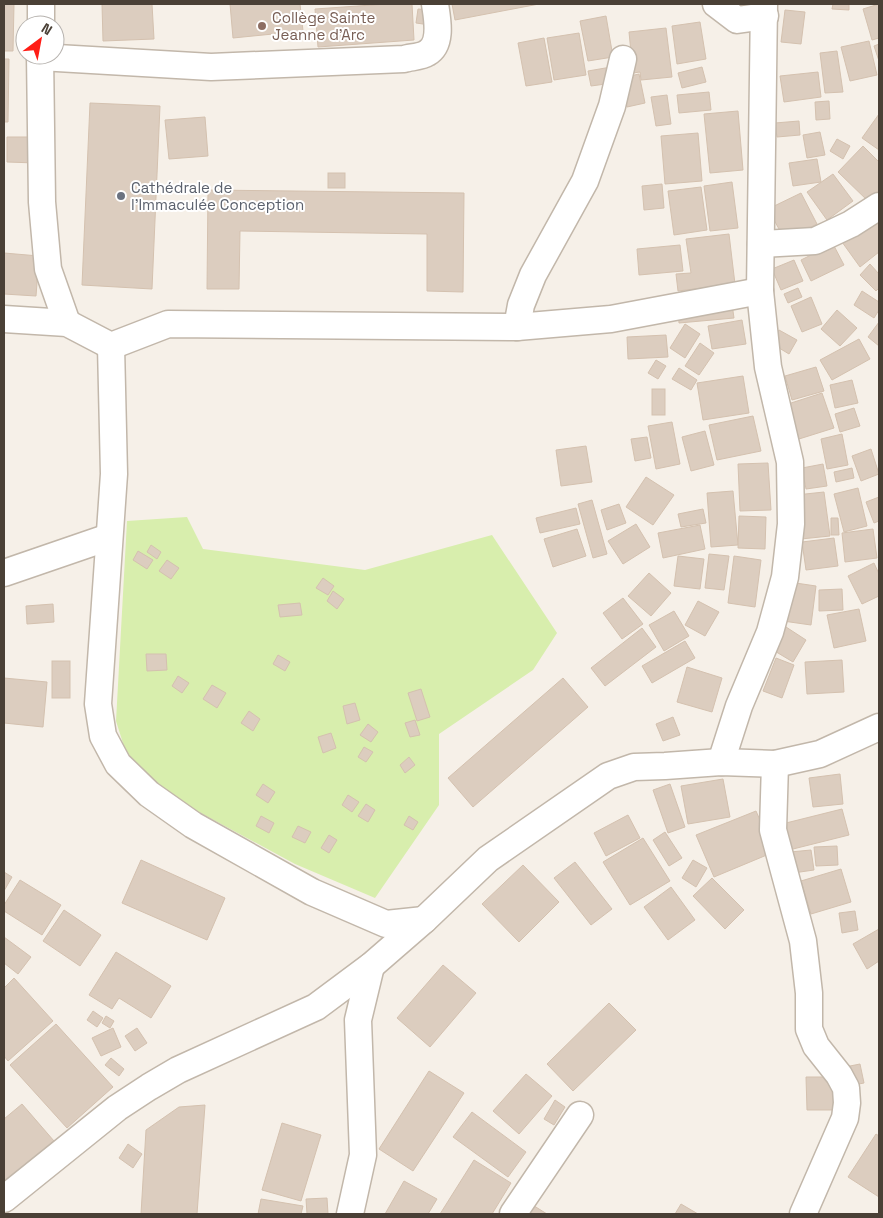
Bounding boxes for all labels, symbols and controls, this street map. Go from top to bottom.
place label: Collège Sainte Jeanne d'Arc [272,8,376,44]
north arrow [15,15,65,65]
text: N [38,19,56,39]
marker: Collège Sainte Jeanne d'Arc [256,20,268,32]
place label: Cathédrale de l'Immaculée Conception [131,178,304,214]
marker: Cathédrale de l'Immaculée Conception [115,190,127,202]

